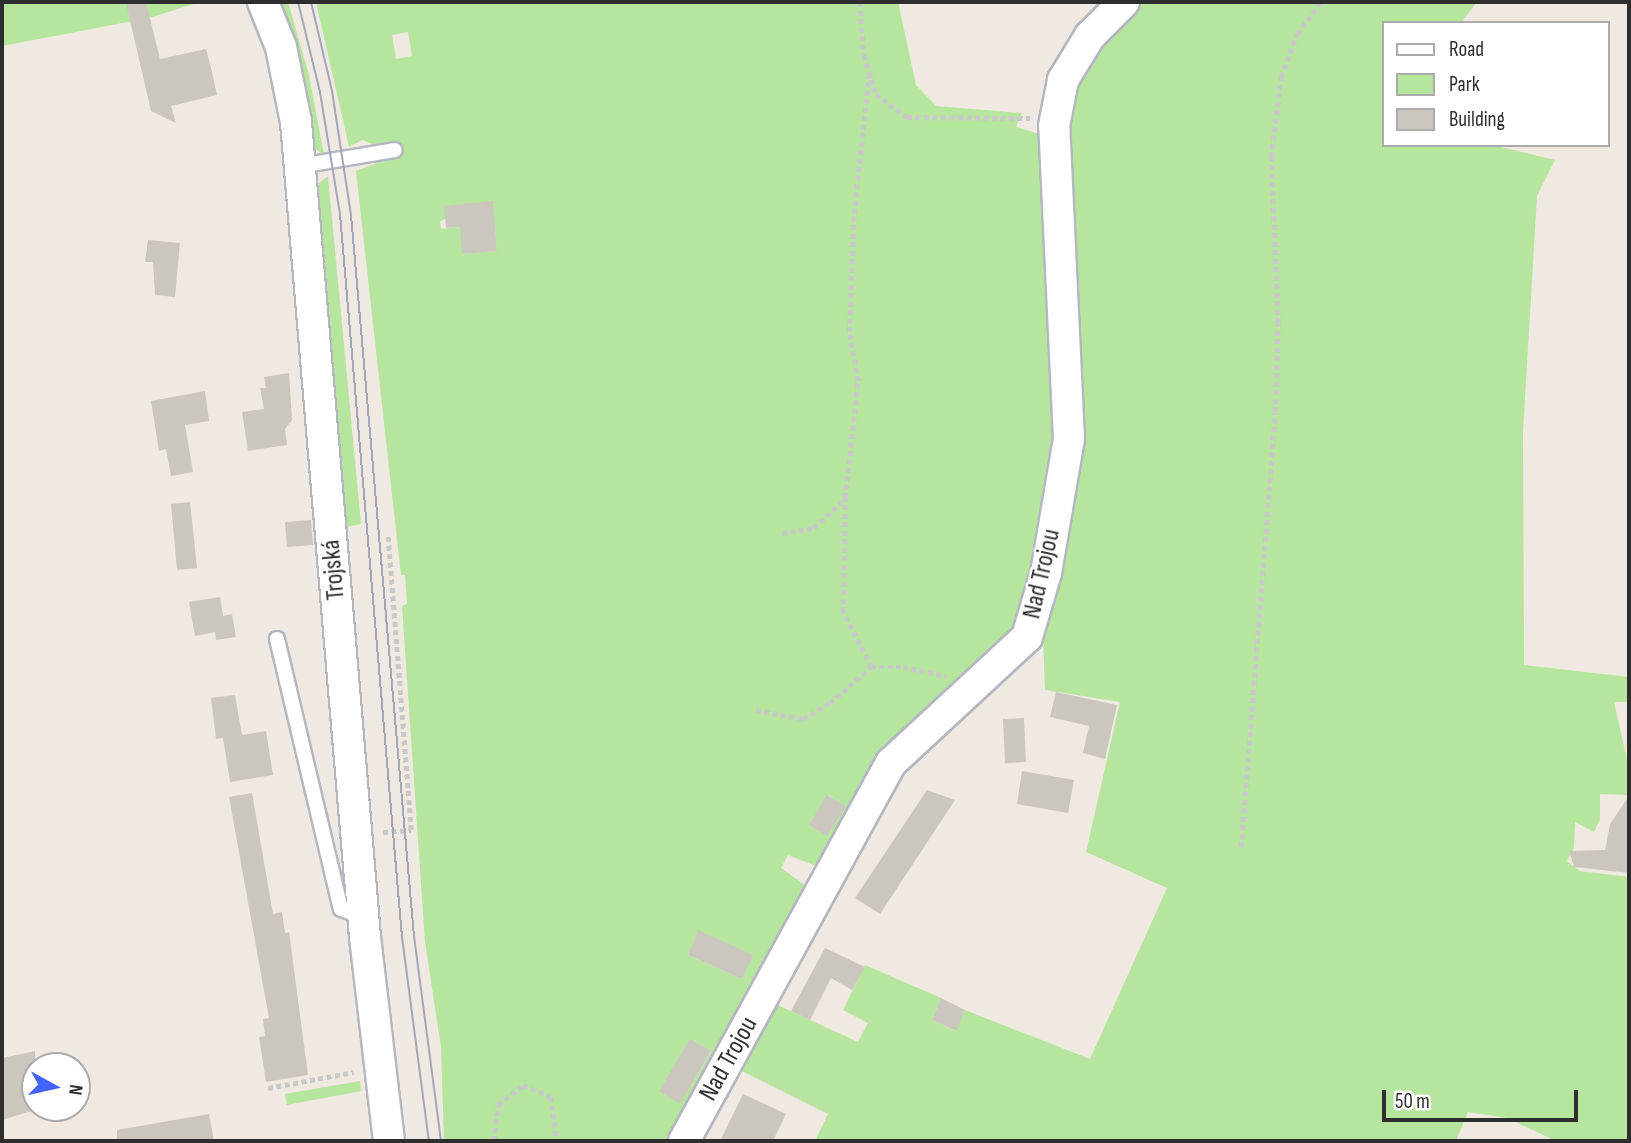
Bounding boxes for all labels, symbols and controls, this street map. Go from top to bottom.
legend [1382,21,1610,147]
text: Road [1449,37,1484,62]
text: Park [1449,72,1480,97]
text: Building [1449,107,1505,132]
street label: Nad Trojou [1017,526,1067,622]
street label: Trojská [316,539,352,601]
street label: Nad Trojou [693,1012,765,1106]
north arrow [21,1052,91,1122]
scale bar [1386,1076,1582,1120]
text: N [63,1083,87,1096]
text: 50 m [1395,1089,1430,1114]

